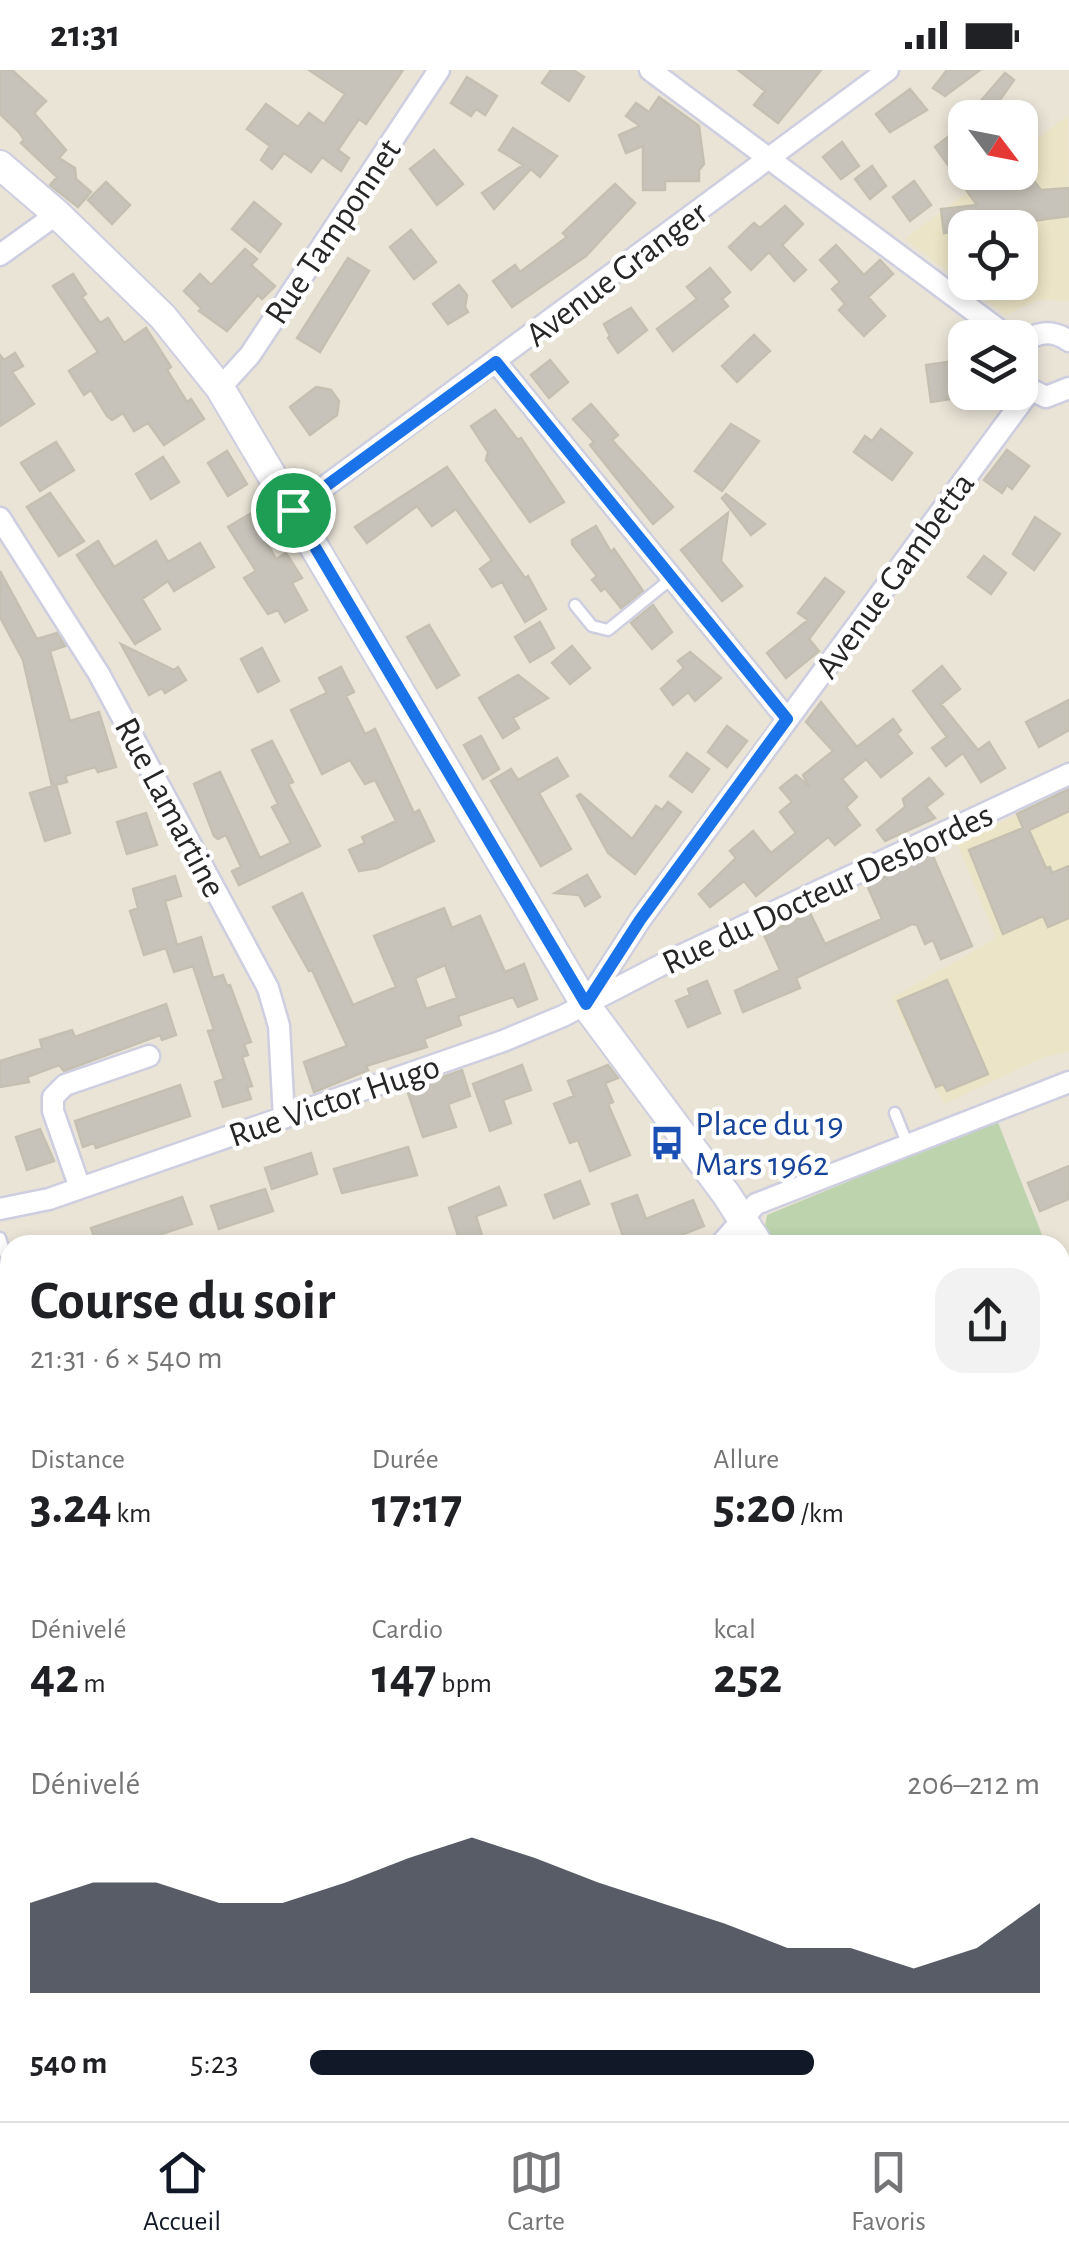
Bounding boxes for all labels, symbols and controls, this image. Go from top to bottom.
text: 21:31 [50,16,120,54]
north arrow [948,100,1038,190]
map controls [948,100,1038,410]
street label: Rue Tamponnet [259,133,408,331]
street label: Avenue Granger [520,194,715,354]
button: locate [948,210,1038,300]
button: layers [948,320,1038,410]
street label: Avenue Gambetta [809,467,981,685]
pin [251,468,336,553]
icon: arrive [266,483,321,538]
street label: Rue Lamartine [108,712,232,903]
street label: Rue du Docteur Desbordes [657,797,998,981]
street label: Rue Victor Hugo [225,1049,444,1154]
place label: Place du 19 Mars 1962 [695,1107,844,1182]
bus stop icon: Place du 19 Mars 1962 [648,1124,686,1162]
button: share [935,1268,1040,1373]
text: Course du soir [30,1274,335,1329]
text: 21:31 · 6 × 540 m [30,1342,222,1374]
text: Distance [30,1446,125,1474]
text: Durée [372,1446,439,1474]
text: Allure [713,1446,779,1474]
text: 3.24 [30,1482,112,1532]
text: 17:17 [372,1482,462,1532]
text: 5:20 [713,1482,796,1532]
text: km [112,1500,152,1528]
text: /km [796,1500,844,1528]
text: Dénivelé [30,1616,126,1644]
text: Cardio [372,1616,443,1644]
text: kcal [713,1616,756,1644]
text: 42 [30,1652,79,1702]
text: 147 [372,1652,436,1702]
text: 252 [713,1652,782,1702]
text: m [79,1670,106,1698]
text: bpm [436,1670,492,1698]
text: Dénivelé [30,1768,140,1800]
text: 206–212 m [907,1768,1040,1800]
text: 540 m [30,2047,107,2079]
text: 5:23 [190,2047,238,2079]
tab: Accueil [143,2145,221,2239]
tab: Carte [507,2145,565,2239]
tab: Favoris [851,2145,926,2239]

